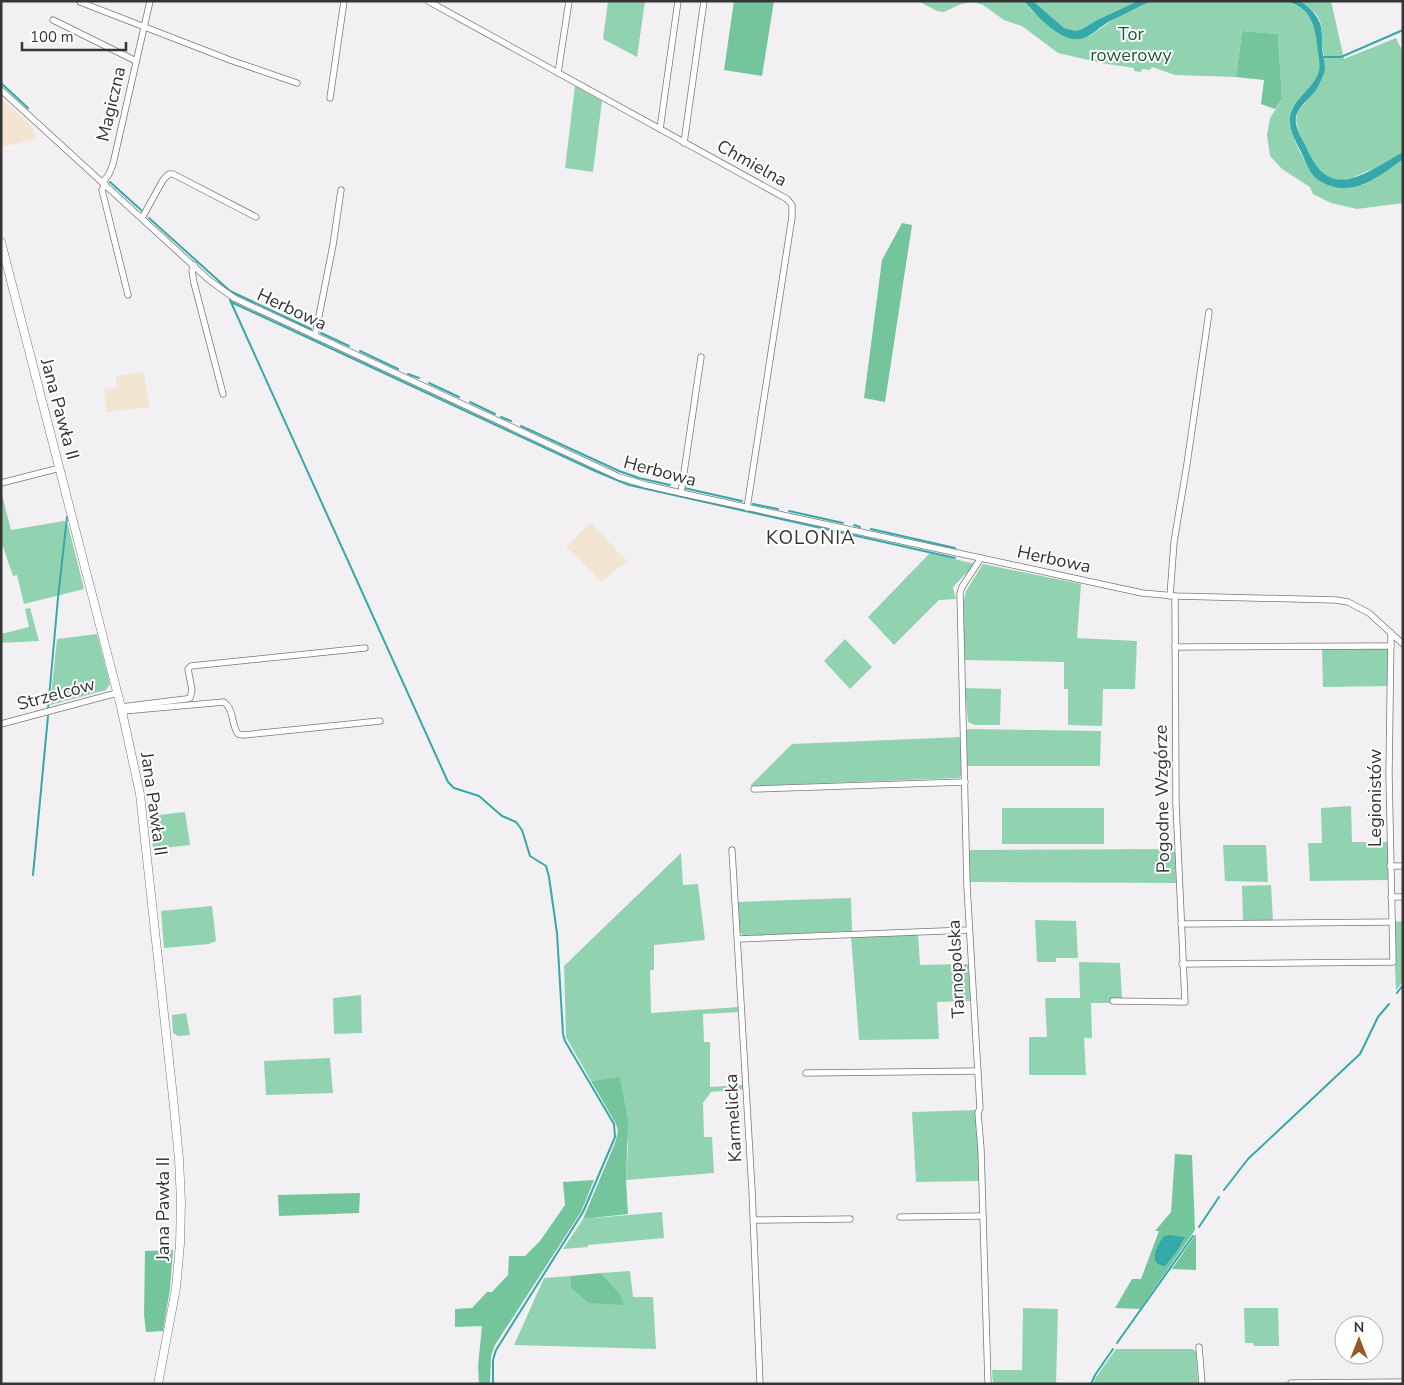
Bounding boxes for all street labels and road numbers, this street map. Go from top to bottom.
street label: Magiczna [91,64,131,144]
street label: Chmielna [713,134,791,192]
street label: Herbowa [253,282,331,336]
street label: Jana Pawła II [35,355,85,462]
street label: Herbowa [621,450,699,492]
street label: Herbowa [1015,540,1093,578]
street label: Strzelców [14,672,98,716]
street label: Pogodne Wzgórze [1149,725,1175,873]
street label: Legionistów [1363,749,1387,847]
street label: Jana Pawła II [135,750,173,857]
street label: Tarnopolska [941,919,971,1019]
street label: Karmelicka [719,1073,747,1163]
street label: Jana Pawła II [151,1157,175,1262]

